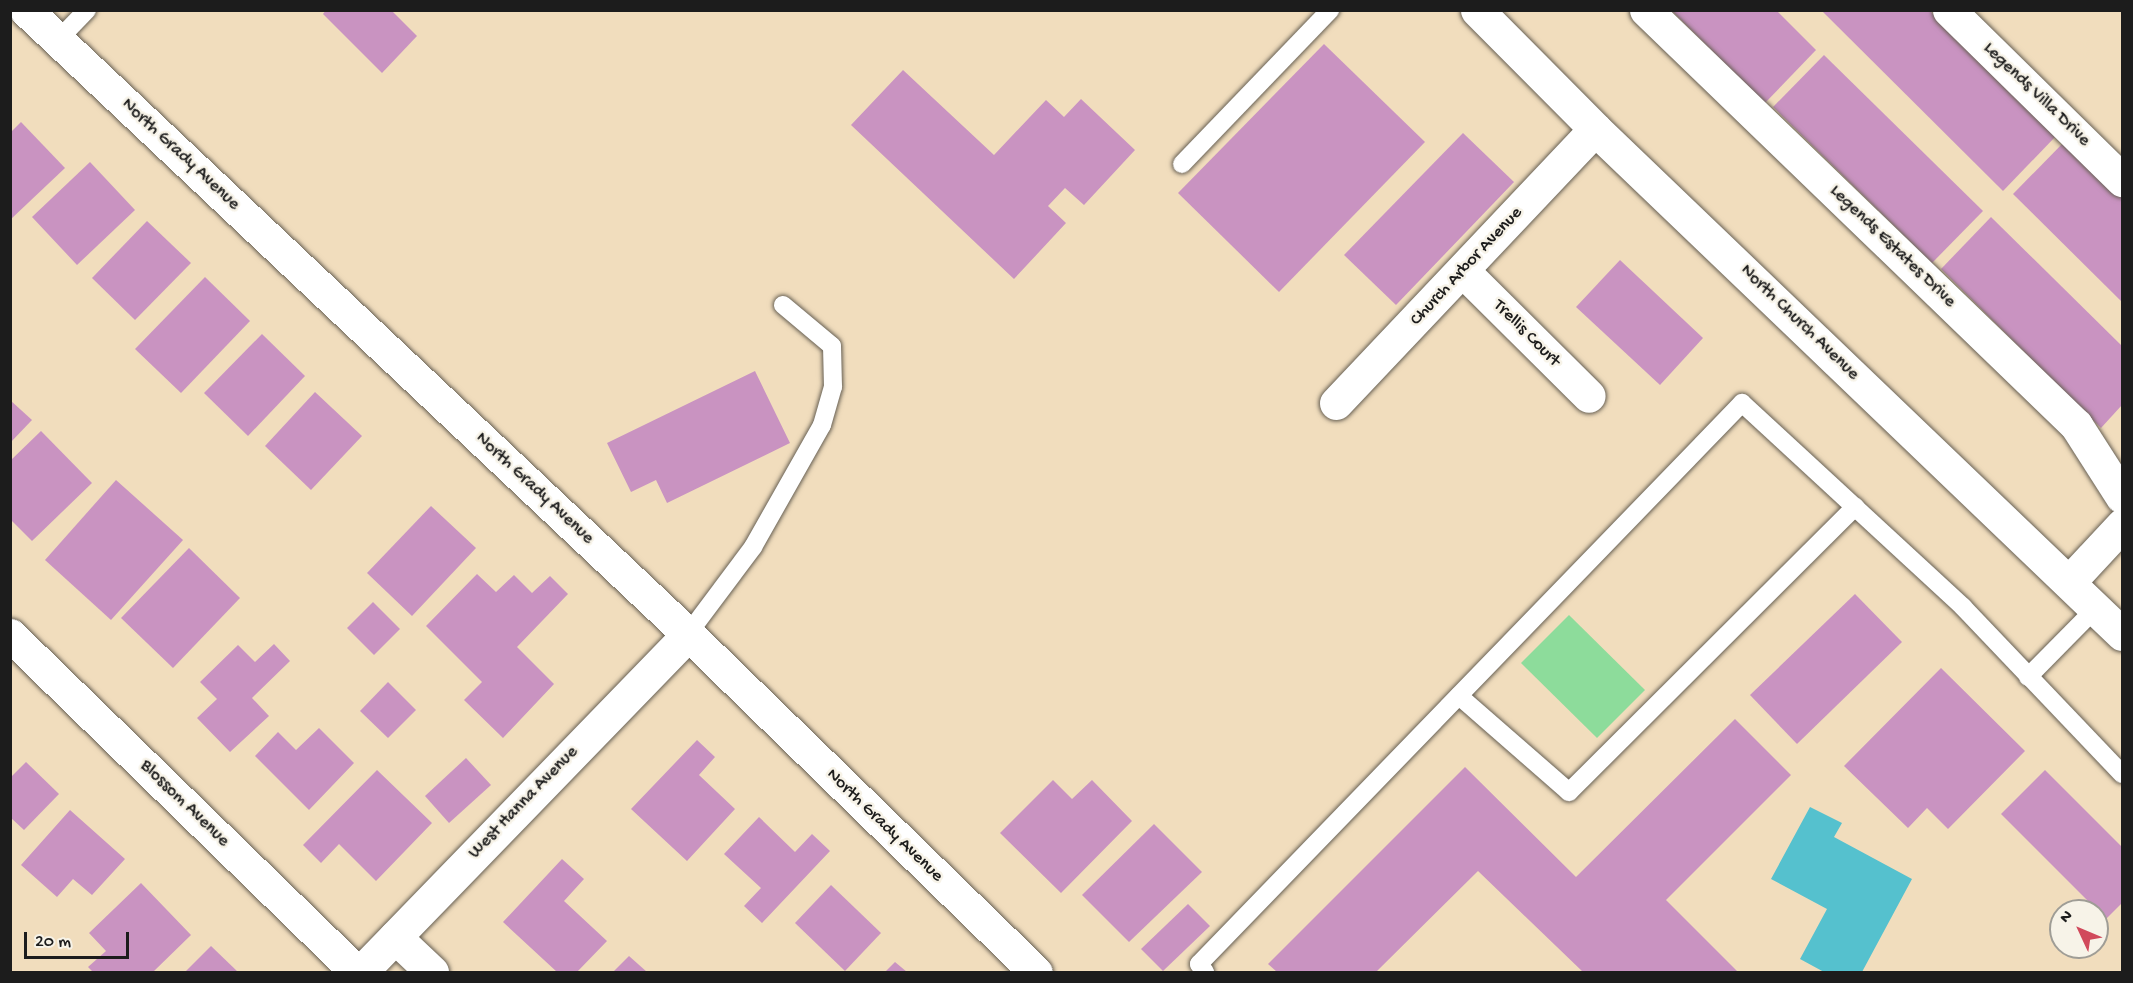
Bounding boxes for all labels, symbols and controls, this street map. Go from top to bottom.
street label: Legends Villa Drive [1978,38,2094,152]
street label: North Grady Avenue [116,94,244,216]
street label: Legends Estates Drive [1824,181,1960,313]
street label: Church Arbor Avenue [1406,203,1528,331]
street label: North Church Avenue [1735,261,1863,385]
street label: Trellis Court [1488,296,1564,372]
street label: North Grady Avenue [470,428,598,550]
street label: West Hanna Avenue [465,742,583,864]
street label: Blossom Avenue [135,756,233,852]
street label: North Grady Avenue [821,765,947,887]
north arrow [2049,899,2109,959]
text: N [2057,907,2078,928]
scale bar [27,920,132,958]
text: 20 m [35,932,71,953]

